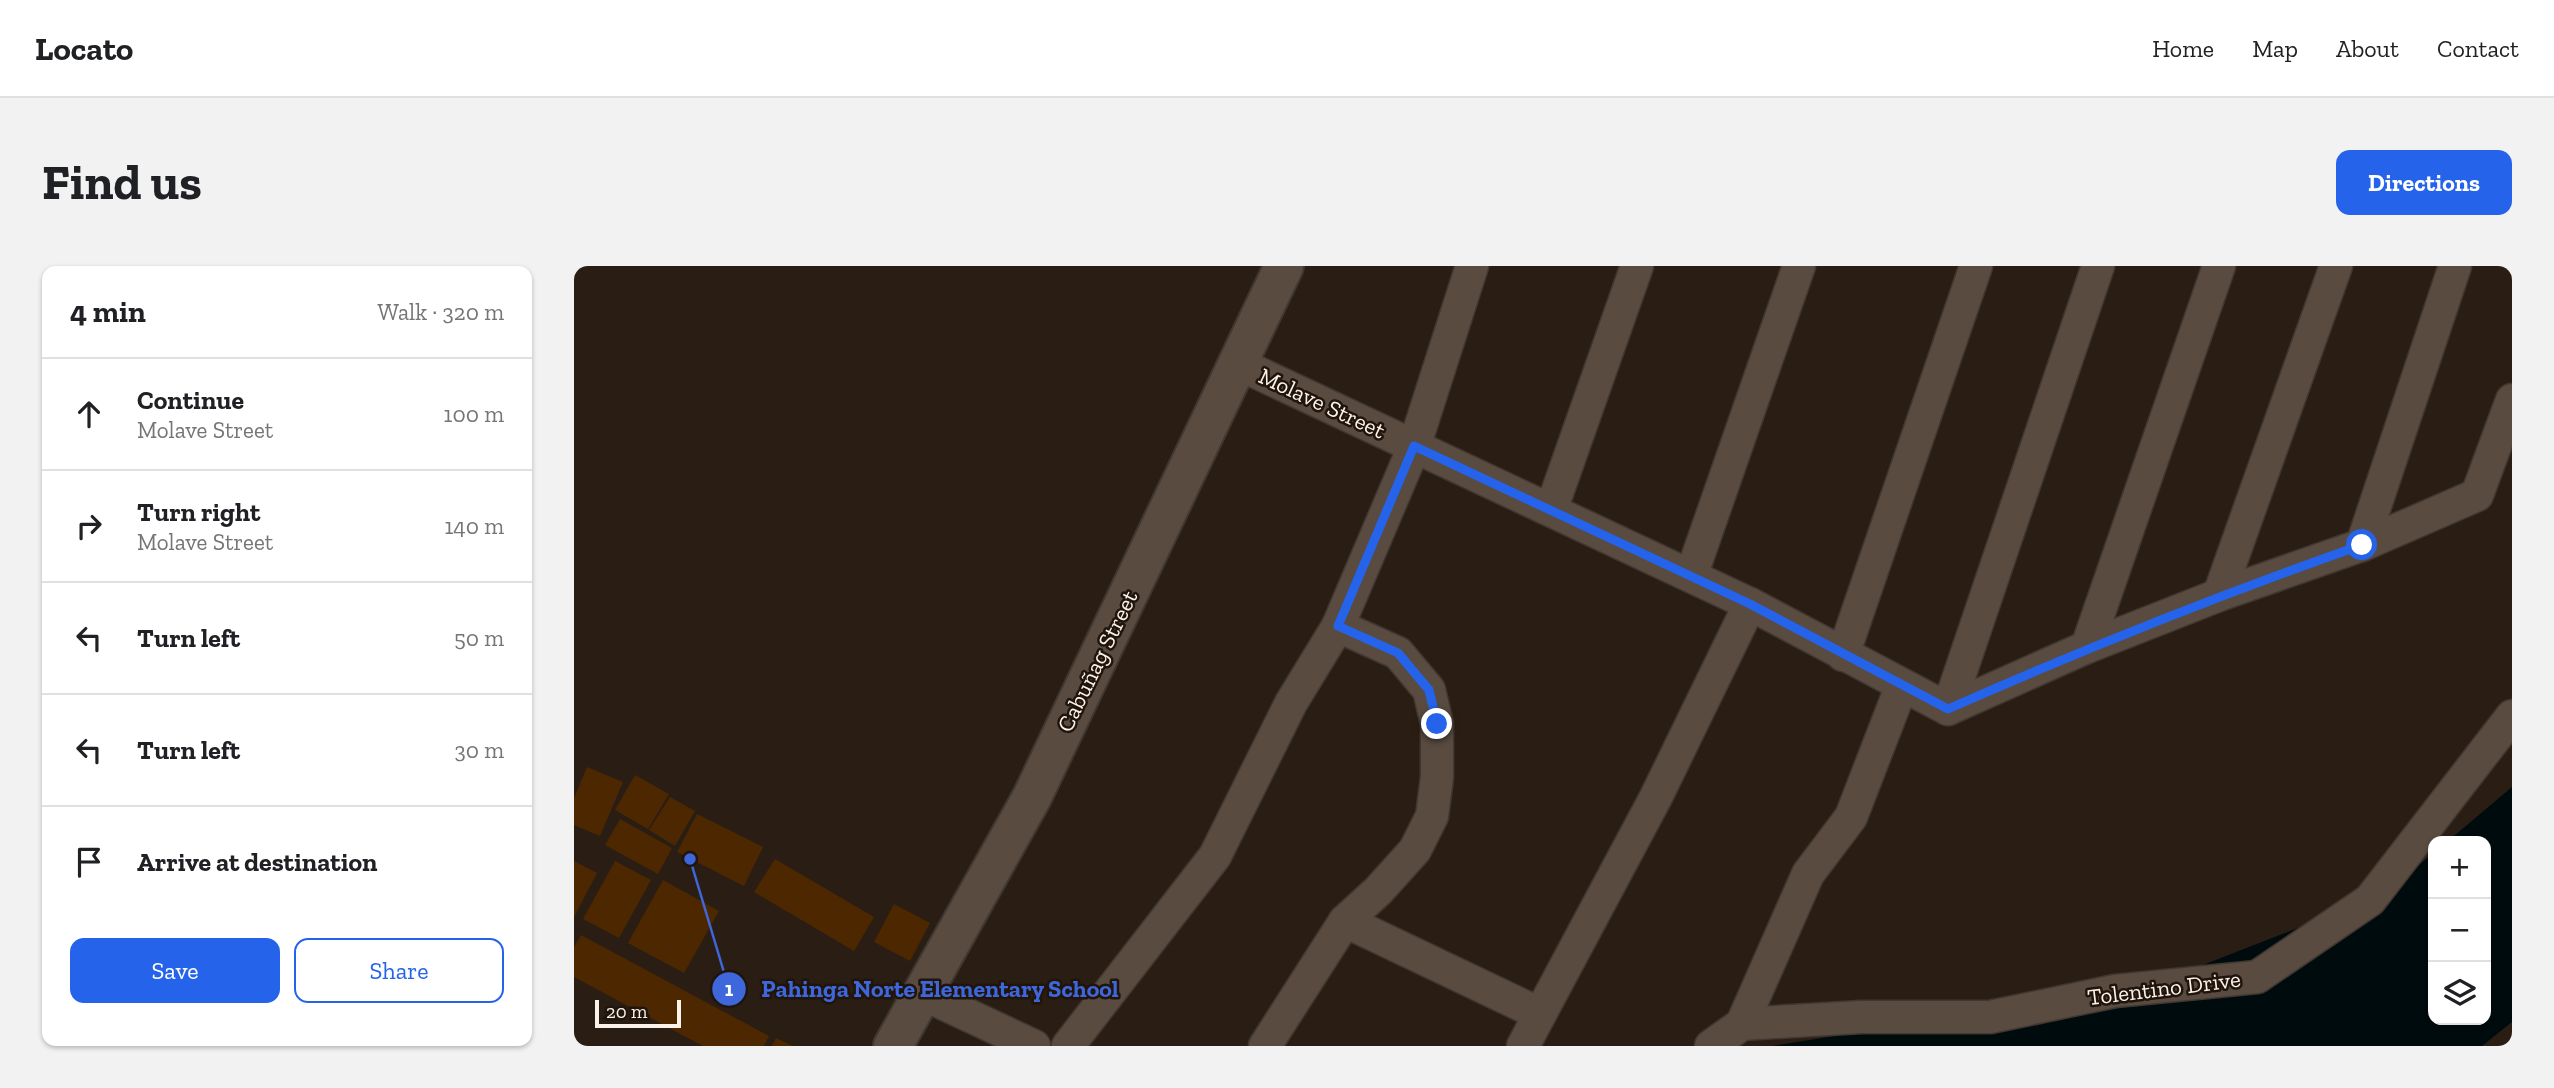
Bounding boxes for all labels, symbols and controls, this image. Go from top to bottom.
text: Locato [35,29,133,68]
text: Home [2152,34,2214,63]
text: Map [2252,34,2298,63]
text: About [2336,34,2399,63]
text: Contact [2437,34,2519,63]
button: Directions [2336,150,2512,215]
text: Find us [42,153,202,212]
text: 4 min [70,294,146,330]
text: Walk · 320 m [377,298,504,326]
street label: Molave Street [1254,362,1390,445]
text: Continue [137,384,244,416]
icon: ahead [70,395,108,433]
text: 100 m [444,400,504,428]
text: Molave Street [137,416,273,444]
text: Turn right [137,496,260,528]
icon: right [70,507,108,545]
text: 140 m [444,512,504,540]
text: Molave Street [137,528,273,556]
route start [2346,529,2377,560]
street label: Cabuñag Street [1051,585,1144,736]
icon: left [70,619,108,657]
text: Turn left [137,622,240,654]
text: 50 m [454,624,504,652]
route end [1421,708,1452,739]
icon: left [70,731,108,769]
text: Turn left [137,734,240,766]
text: 30 m [454,736,504,764]
map controls [2428,836,2491,1025]
button: + [2428,836,2491,899]
icon: arrive [70,843,108,881]
text: Arrive at destination [137,846,377,878]
button: − [2428,899,2491,962]
button: Save [70,938,280,1003]
button: Share [294,938,504,1003]
button: layers [2428,962,2491,1025]
street label: Tolentino Drive [2086,965,2242,1011]
callout: Pahinga Norte Elementary School [712,967,1133,1012]
text: Pahinga Norte Elementary School [761,974,1119,1003]
text: 1 [725,976,734,1001]
scale bar [595,997,681,1029]
text: 20 m [606,1000,647,1023]

